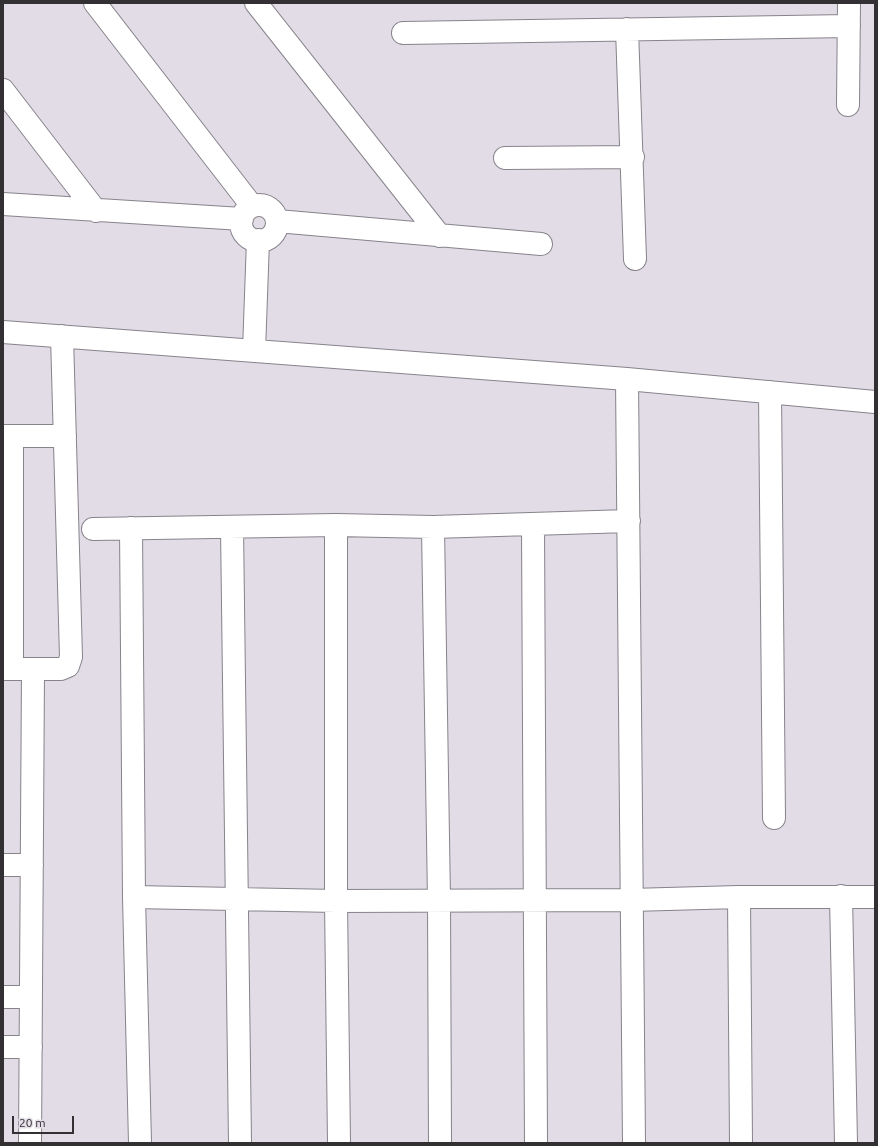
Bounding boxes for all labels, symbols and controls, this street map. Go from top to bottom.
scale bar [14,1108,76,1134]
text: 20 m [19,1116,46,1129]

